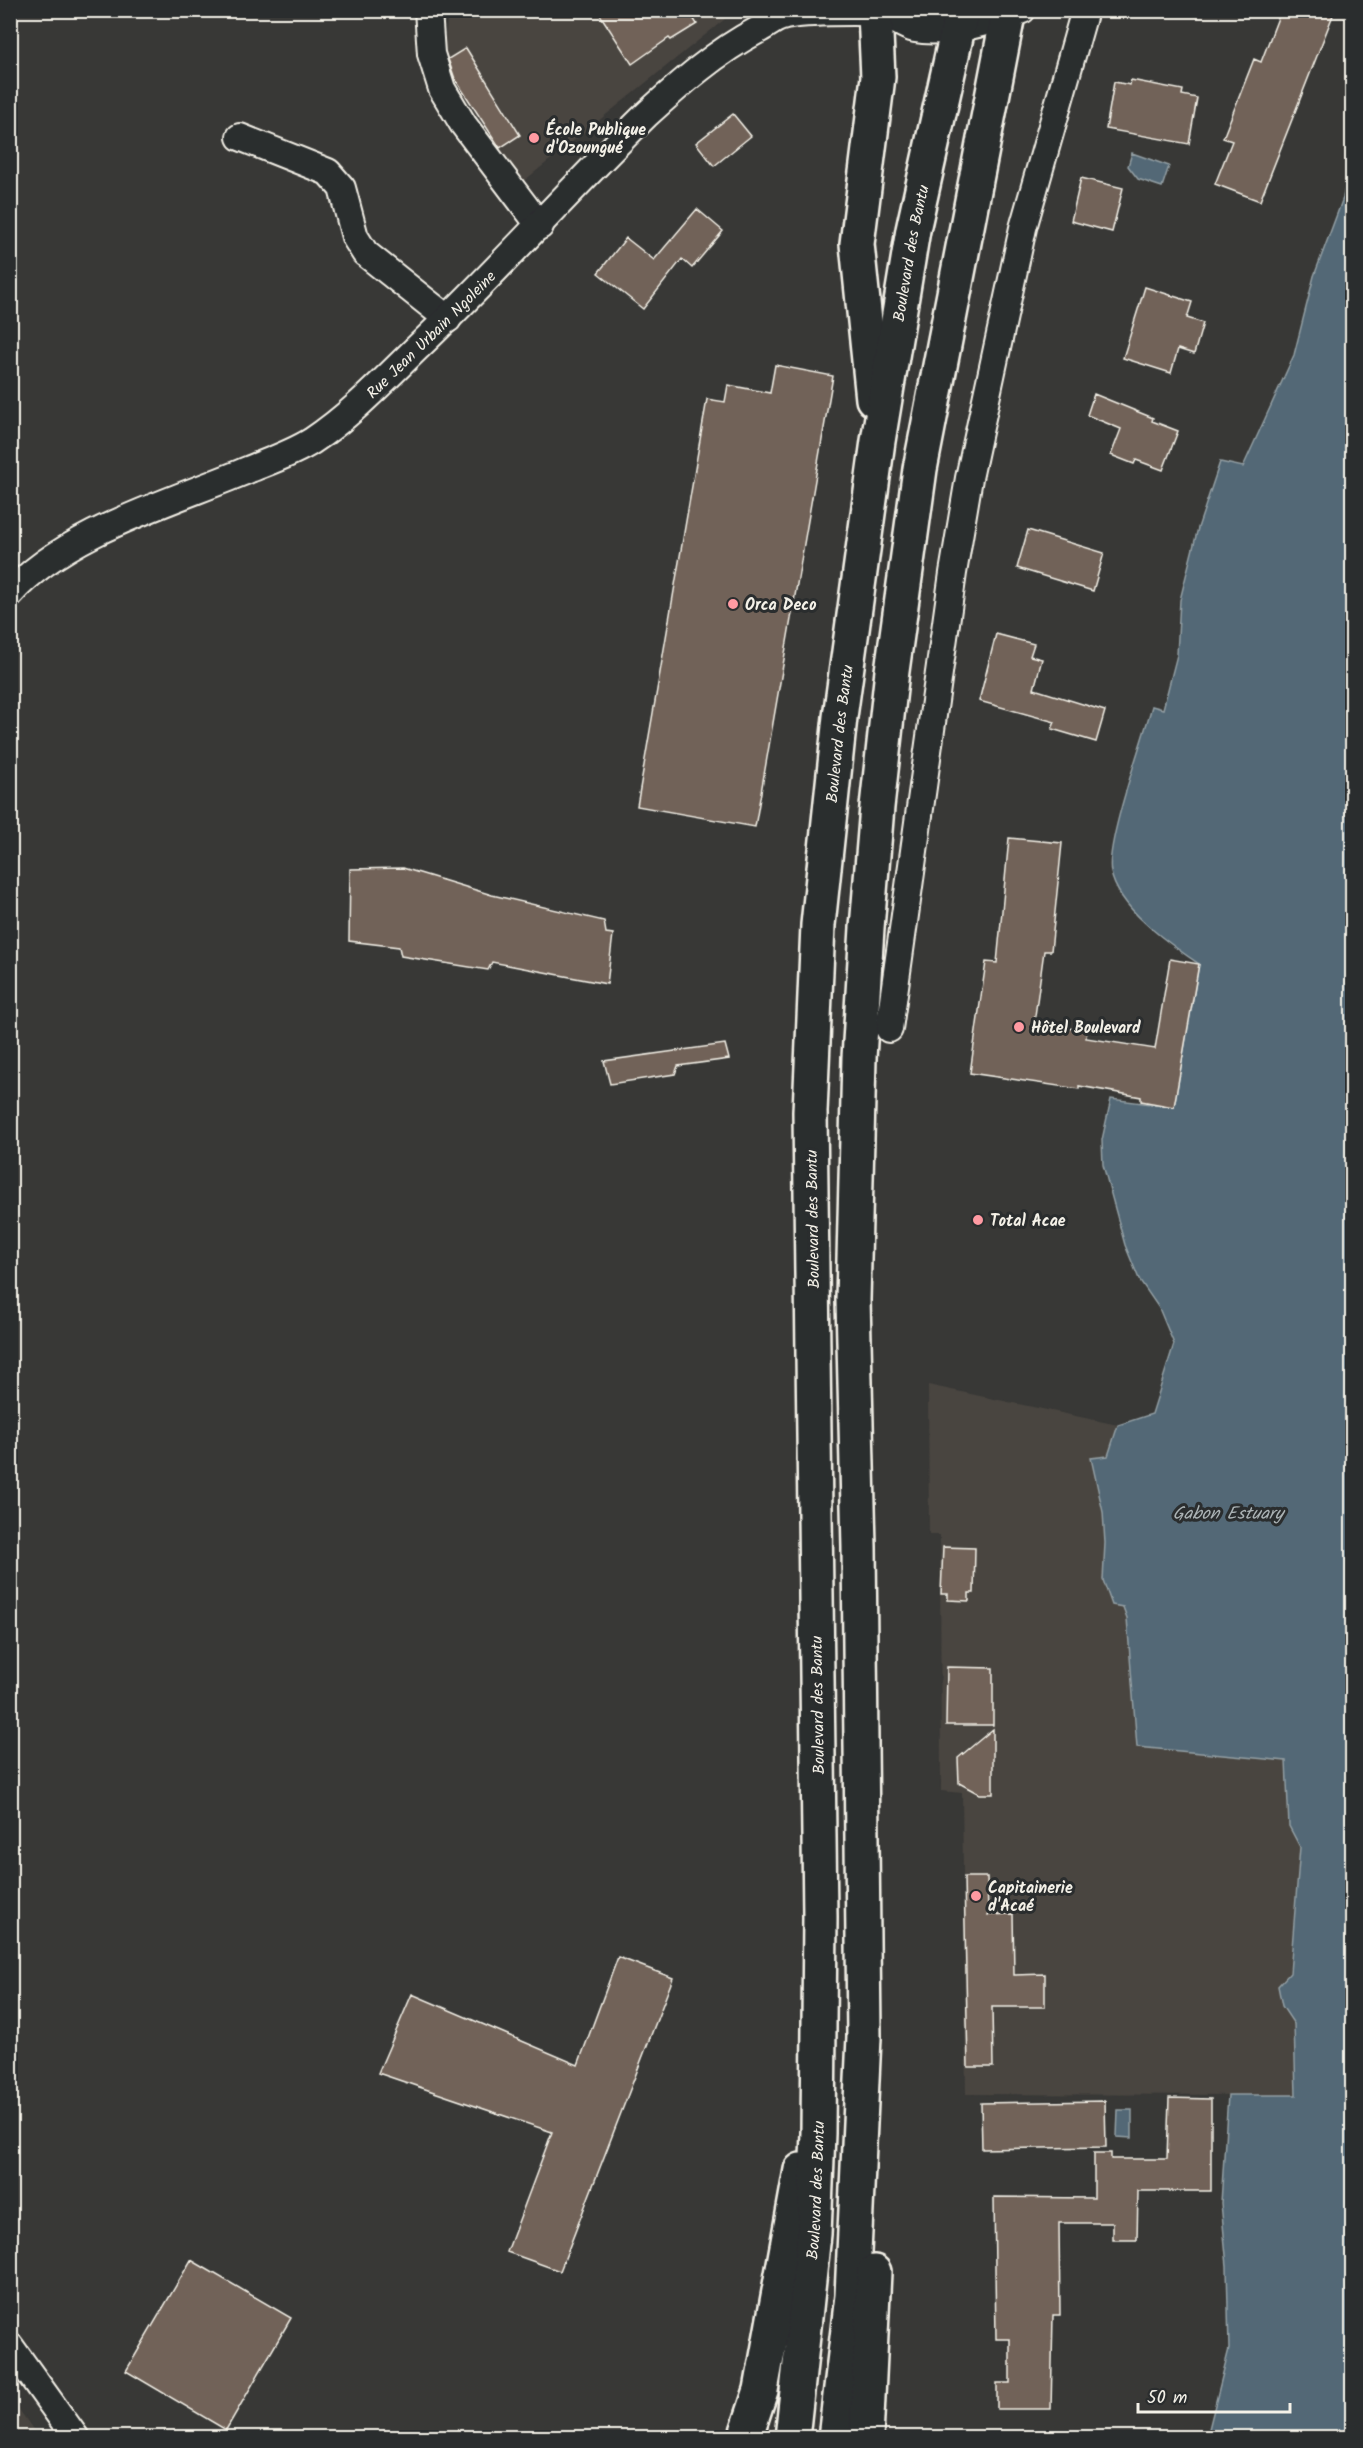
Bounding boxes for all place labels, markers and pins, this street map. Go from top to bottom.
place label: École Publique d'Ozoungué [546,118,646,161]
marker: École Publique d'Ozoungué [527,131,541,145]
place label: Orca Deco [745,593,816,618]
marker: Orca Deco [726,597,740,611]
place label: Hôtel Boulevard [1031,1016,1141,1041]
marker: Hôtel Boulevard [1012,1020,1026,1034]
place label: Total Acae [990,1209,1066,1234]
marker: Total Acae [971,1213,985,1227]
place label: Capitainerie d'Acaé [988,1876,1073,1919]
marker: Capitainerie d'Acaé [969,1889,983,1903]

